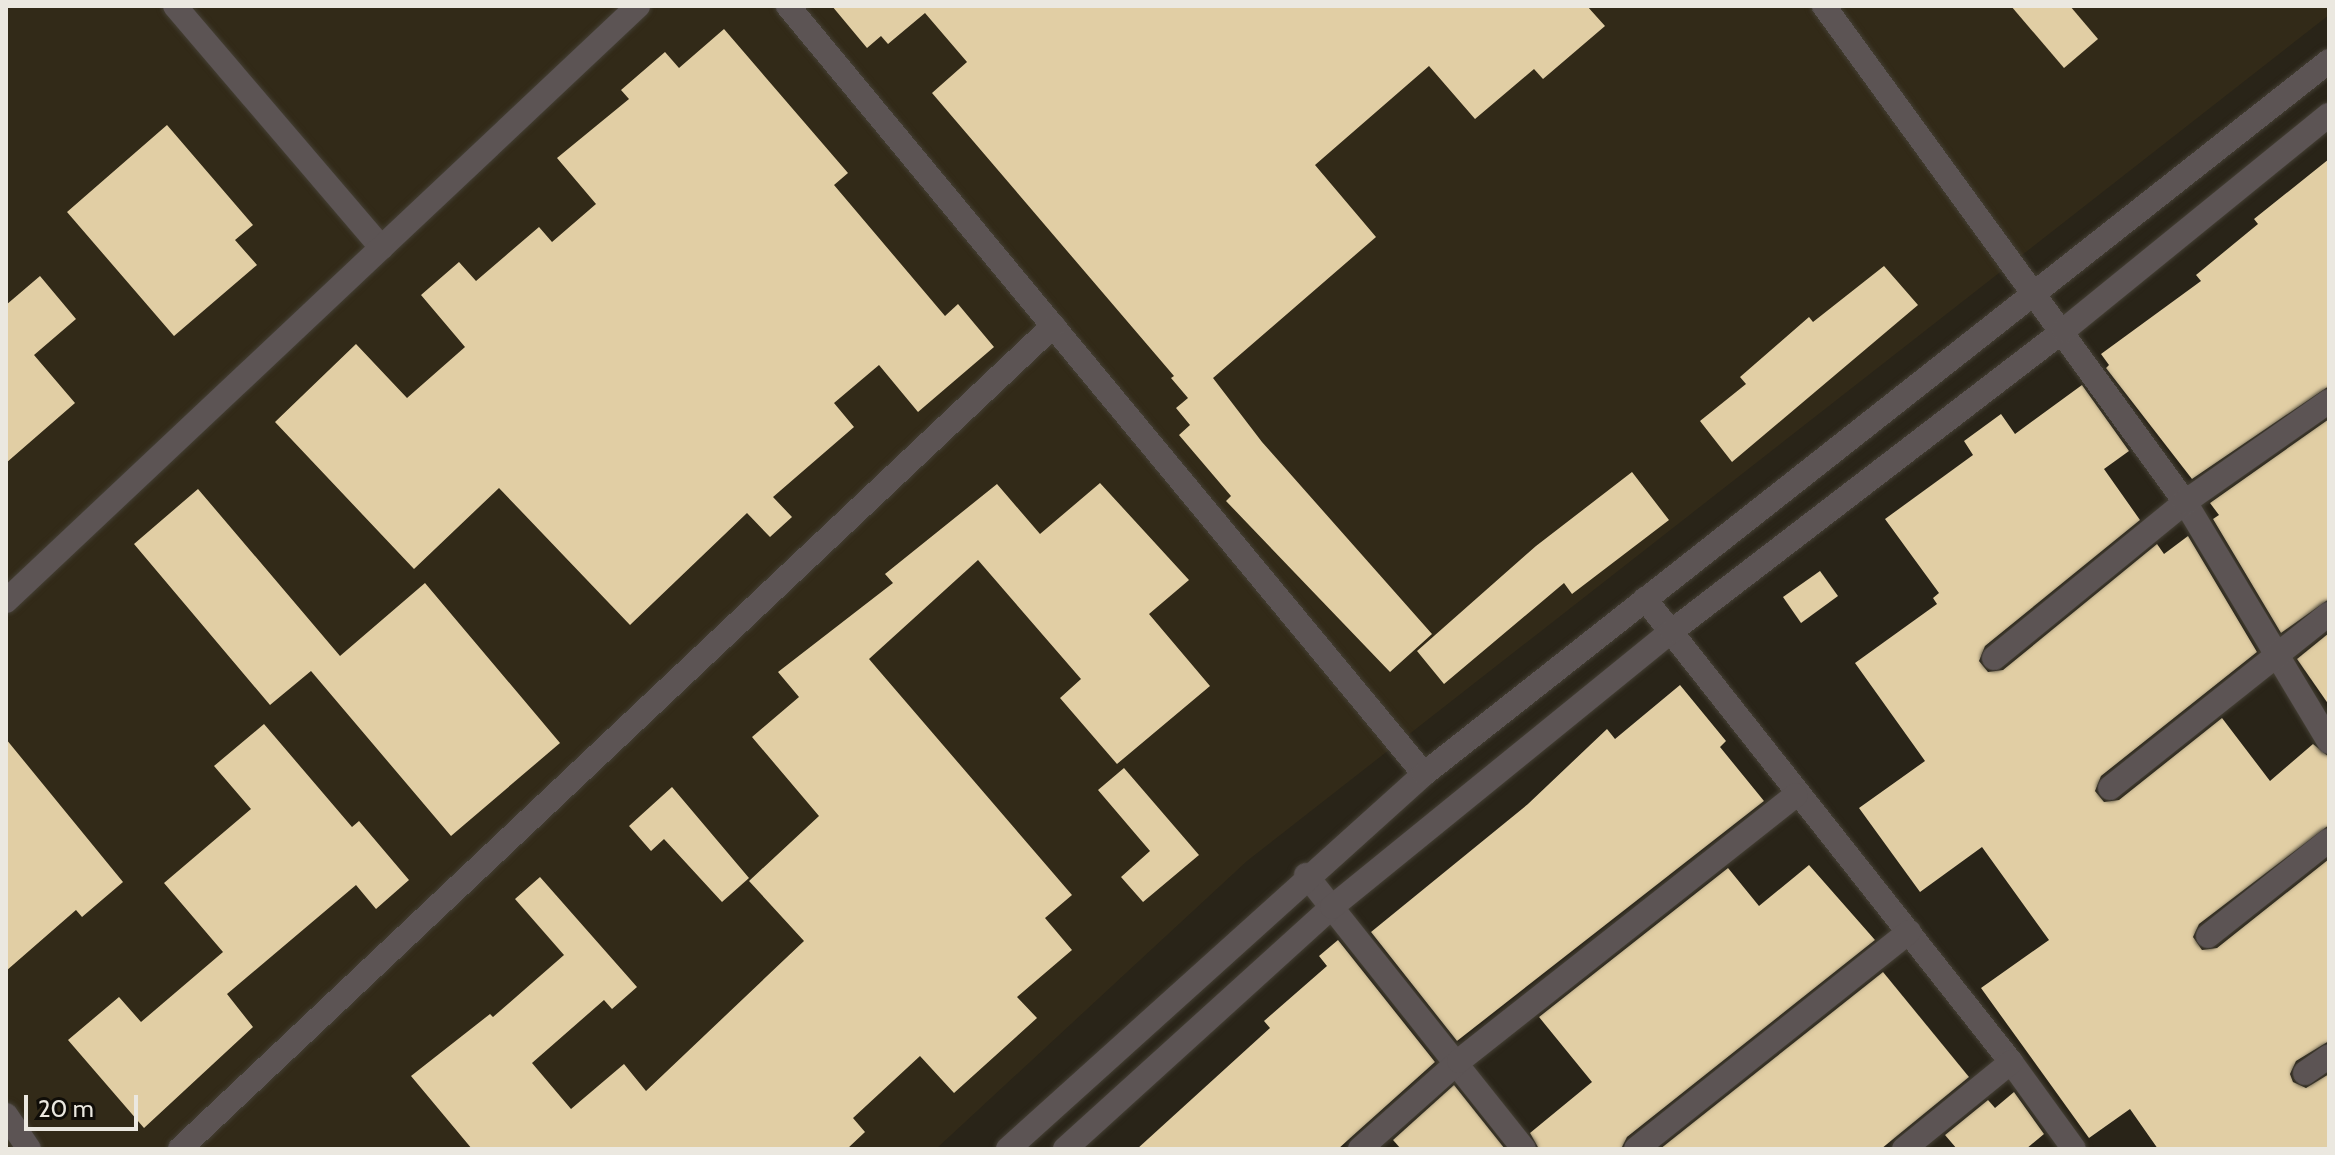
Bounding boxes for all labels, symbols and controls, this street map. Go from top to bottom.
scale bar [28,1079,142,1129]
text: 20 m [38,1094,94,1123]

